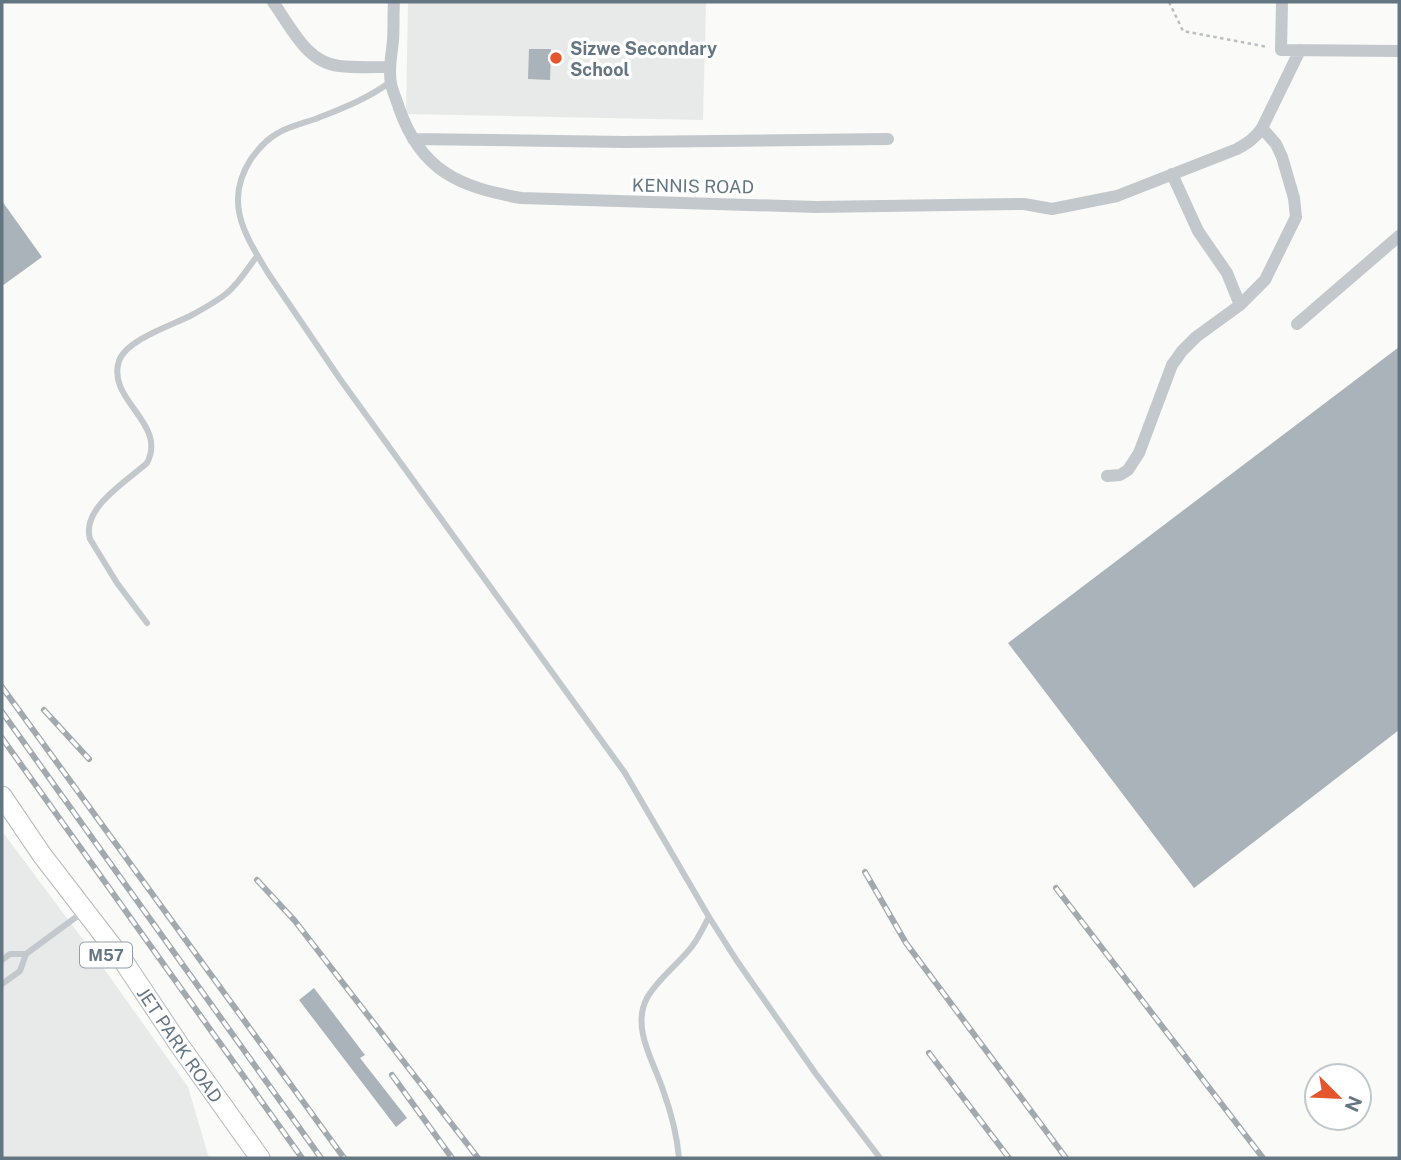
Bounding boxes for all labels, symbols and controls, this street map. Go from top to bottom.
place label: Sizwe Secondary School [570,38,717,80]
marker: Sizwe Secondary School [548,50,564,66]
street label: KENNIS ROAD [632,174,754,198]
road number: M57 [80,942,132,967]
street label: JET PARK ROAD [133,983,227,1106]
north arrow [1303,1062,1373,1132]
text: N [1340,1093,1367,1115]

